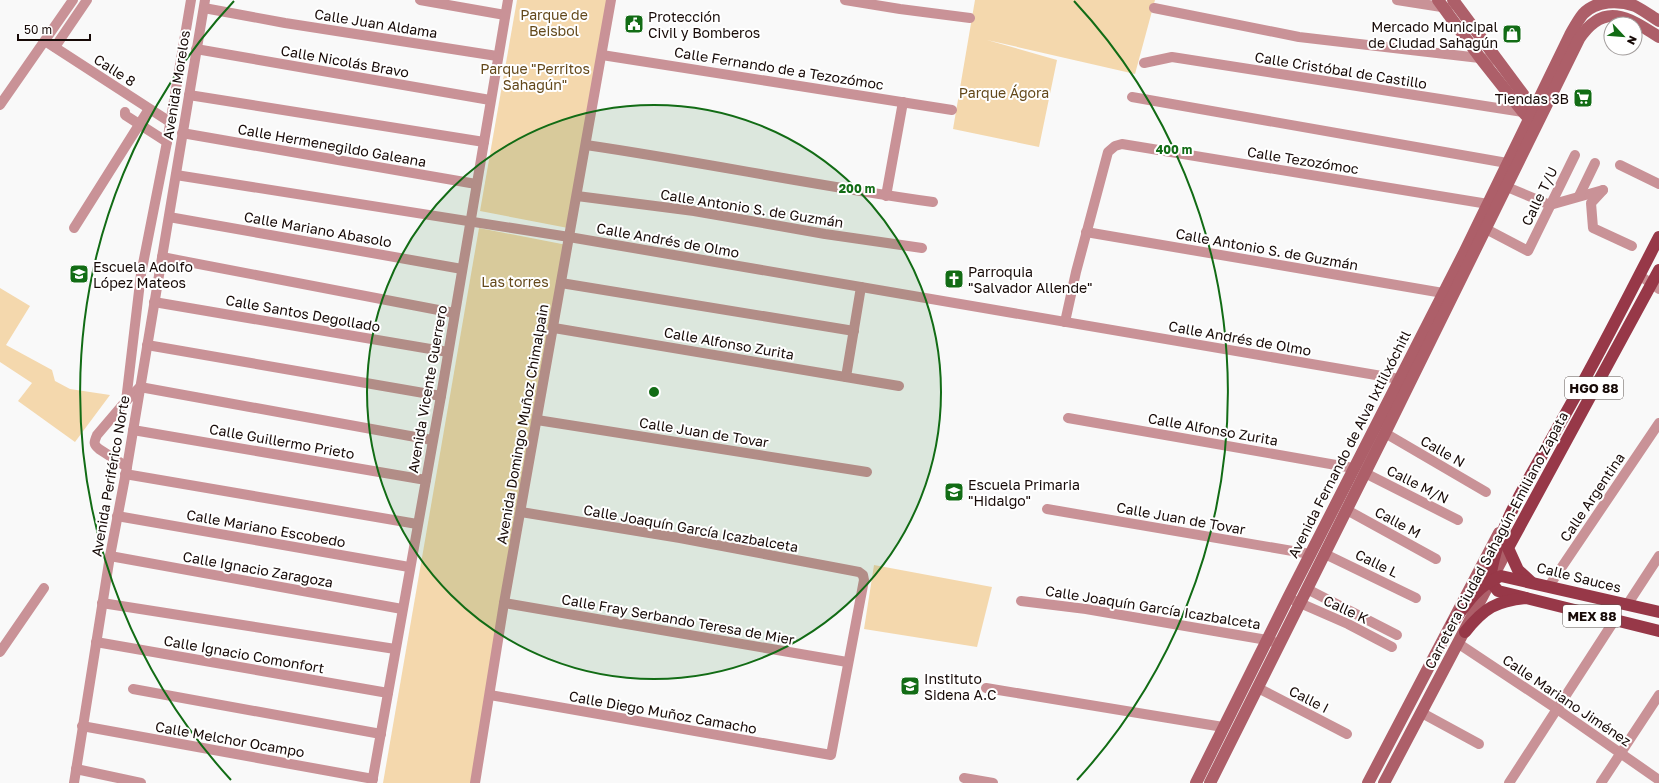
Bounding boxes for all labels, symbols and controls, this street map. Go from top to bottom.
street label: Calle Juan Aldama [313,5,439,41]
park label: Parque de Beisbol [520,6,588,39]
place label: Protección Civil y Bomberos [648,8,760,41]
public building icon: Protección Civil y Bomberos [623,13,645,35]
scale bar [18,16,90,42]
north arrow [1603,16,1643,56]
place label: Mercado Municipal de Ciudad Sahagún [1368,18,1498,51]
text: 50 m [24,22,52,37]
shop icon: Mercado Municipal de Ciudad Sahagún [1501,23,1523,45]
street label: Avenida Morelos [159,29,193,141]
text: N [1625,34,1640,47]
street label: Calle Nicolás Bravo [280,41,410,81]
street label: Calle Fernando de a Tezozómoc [673,43,885,93]
street label: Calle Cristóbal de Castillo [1254,48,1428,92]
street label: Calle 8 [91,50,139,90]
park label: Parque "Perritos Sahagún" [480,60,590,93]
park label: Parque Ágora [959,84,1049,101]
supermarket icon: Tiendas 3B [1572,87,1594,109]
place label: Tiendas 3B [1495,90,1569,107]
street label: Calle Hermenegildo Galeana [236,120,428,170]
text: 400 m [1156,142,1192,157]
street label: Calle Tezozómoc [1246,143,1360,177]
street label: Calle T/U [1517,164,1561,228]
text: 200 m [839,181,875,196]
street label: Calle Antonio S. de Guzmán [659,185,845,231]
street label: Calle Mariano Abasolo [243,208,393,250]
street label: Calle Andrés de Olmo [595,219,741,261]
street label: Calle Antonio S. de Guzmán [1174,225,1360,273]
place label: Escuela Adolfo López Mateos [93,258,193,291]
school or university icon: Escuela Adolfo López Mateos [68,263,90,285]
place label: Parroquia "Salvador Allende" [968,263,1093,296]
church icon: Parroquia "Salvador Allende" [943,268,965,290]
park label: Las torres [481,273,549,290]
street label: Calle Santos Degollado [224,291,382,335]
street label: Avenida Domingo Muñoz Chimalpain [492,302,552,546]
street label: Avenida Vicente Guerrero [404,304,450,474]
street label: Calle Andrés de Olmo [1167,317,1313,359]
street label: Calle Alfonso Zurita [663,323,795,363]
street label: Avenida Fernando de Alva Ixtlilxóchitl [1284,327,1414,561]
road number: HGO 88 [1565,377,1623,399]
centre of rings [647,385,661,399]
street label: Avenida Periférico Norte [87,394,133,558]
street label: Carretera Ciudad Sahagún-Emiliano Zapata [1421,408,1571,672]
street label: Calle Alfonso Zurita [1147,409,1279,449]
street label: Calle Juan de Tovar [638,413,770,451]
street label: Calle Guillermo Prieto [208,420,356,462]
street label: Calle N [1418,432,1468,470]
street label: Calle Argentina [1556,449,1628,545]
street label: Calle M/N [1384,461,1452,507]
place label: Escuela Primaria "Hidalgo" [968,476,1080,509]
school or university icon: Escuela Primaria "Hidalgo" [943,481,965,503]
street label: Calle Juan de Tovar [1115,498,1247,538]
street label: Calle Joaquín García Icazbalceta [582,501,800,555]
street label: Calle M [1372,503,1424,541]
street label: Calle Mariano Escobedo [185,506,347,550]
street label: Calle L [1353,545,1401,581]
street label: Calle Ignacio Zaragoza [182,547,334,591]
street label: Calle Sauces [1535,558,1623,596]
street label: Calle Joaquín García Icazbalceta [1044,582,1262,632]
street label: Calle Fray Serbando Teresa de Mier [560,590,796,648]
street label: Calle K [1321,591,1371,627]
road number: MEX 88 [1563,605,1621,627]
street label: Calle Ignacio Comonfort [162,632,326,676]
street label: Calle Mariano Jiménez [1500,651,1634,749]
place label: Instituto Sidena A.C [924,670,996,703]
school or university icon: Instituto Sidena A.C [899,675,921,697]
street label: Calle I [1286,682,1332,716]
street label: Calle Diego Muñoz Camacho [568,687,758,737]
street label: Calle Melchor Ocampo [154,717,306,761]

